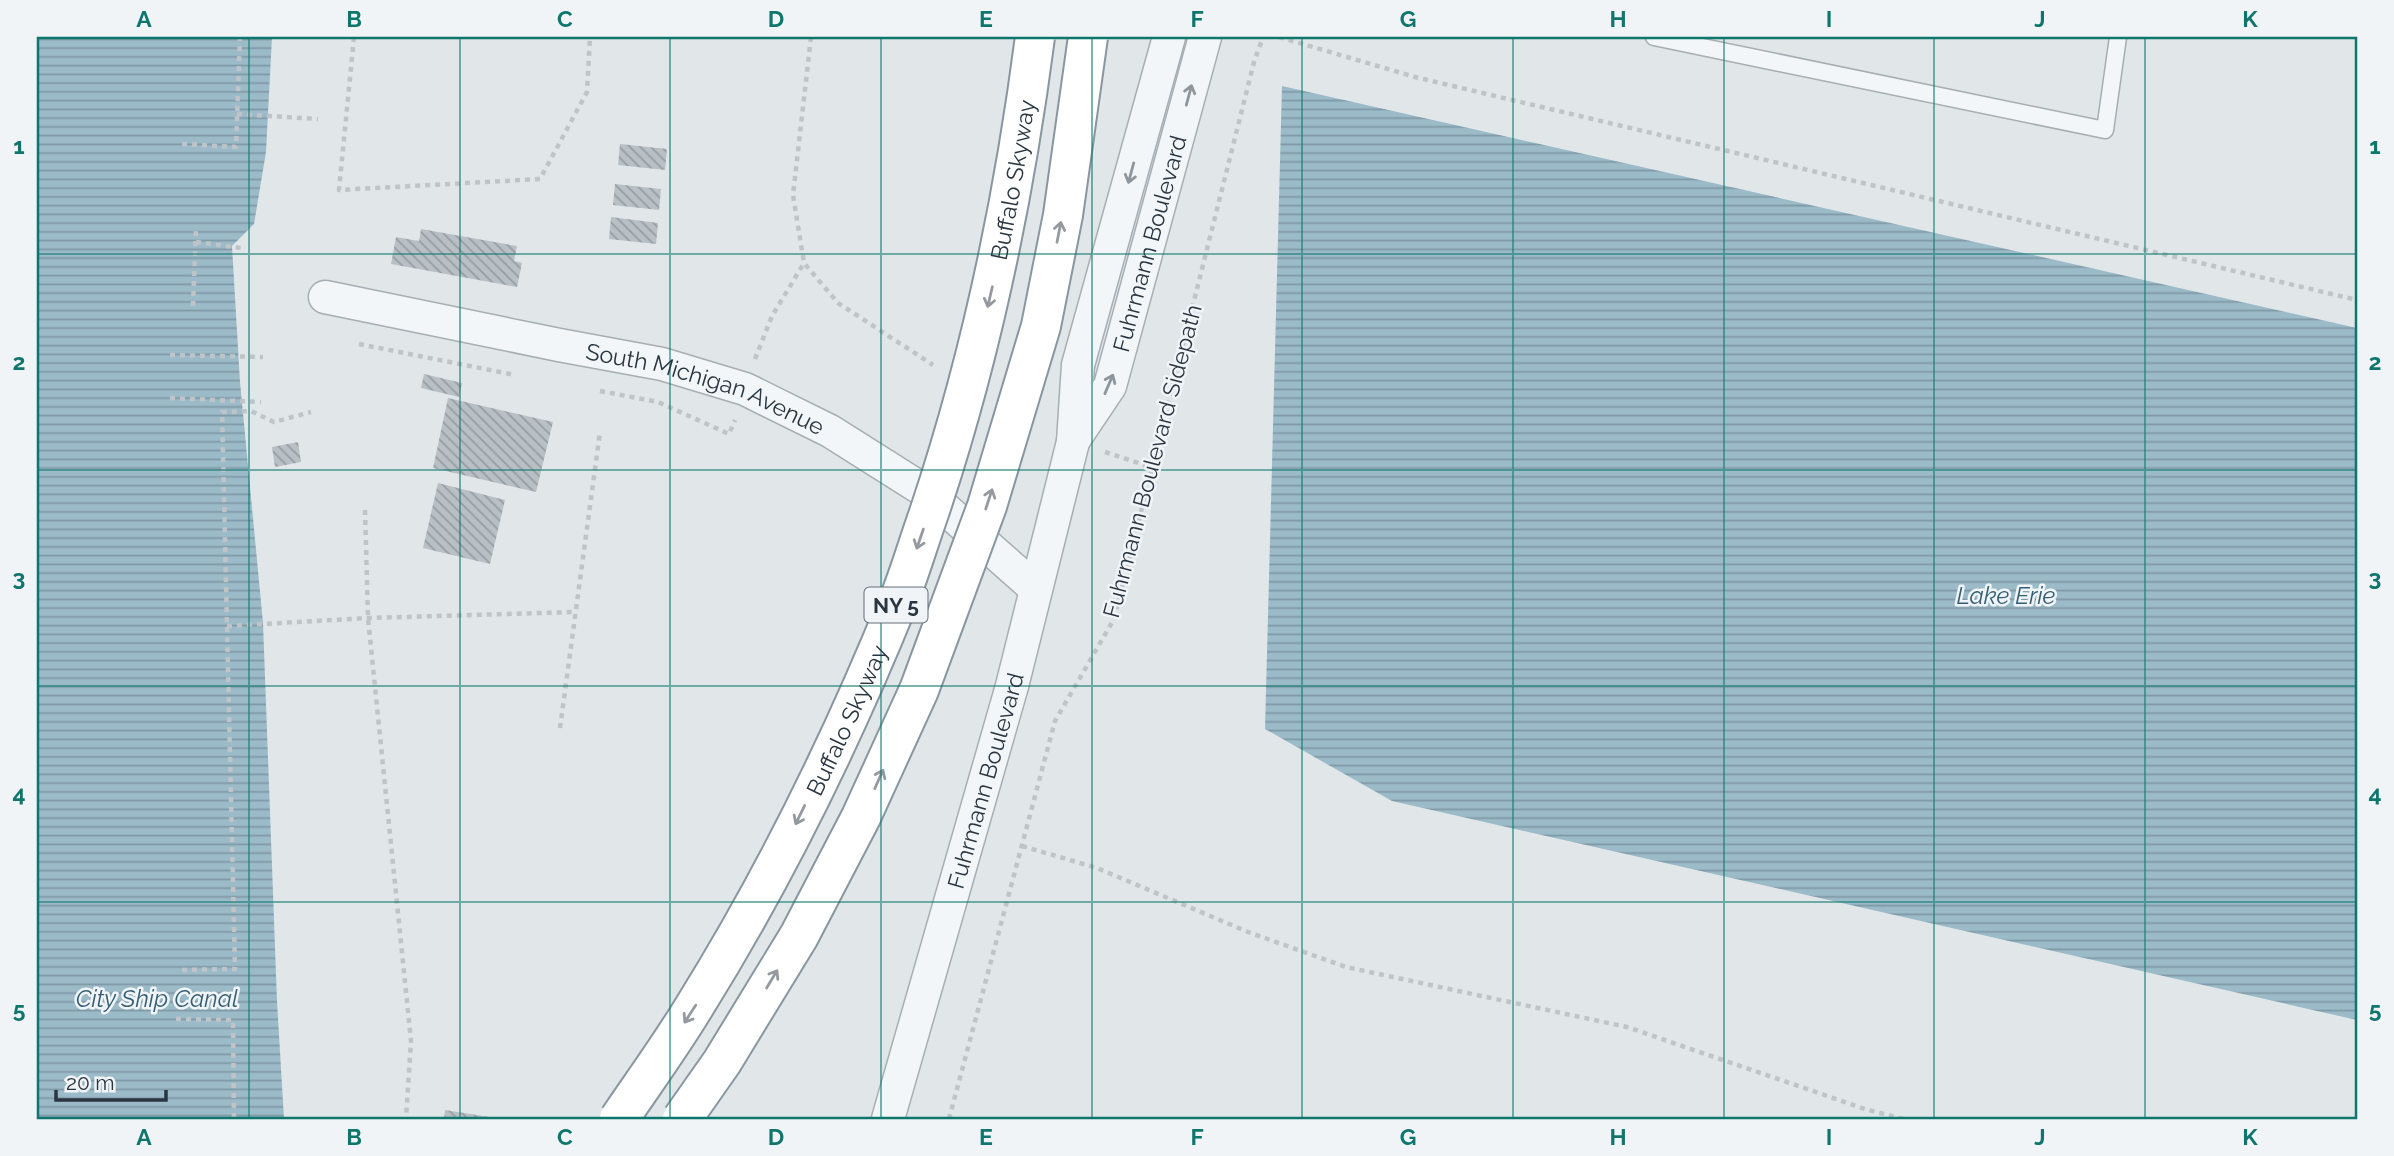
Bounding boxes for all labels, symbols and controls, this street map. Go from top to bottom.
text: A [136,5,152,32]
text: B [346,5,362,32]
text: C [557,5,573,32]
text: D [768,5,784,32]
text: E [979,5,993,32]
text: F [1190,5,1204,32]
text: G [1400,5,1416,32]
text: H [1609,5,1627,32]
text: I [1826,5,1832,32]
text: J [2034,5,2046,32]
text: K [2242,5,2258,32]
one-way arrow [1184,84,1197,106]
street label: Buffalo Skyway [984,98,1040,262]
text: 1 [13,132,25,159]
street label: Fuhrmann Boulevard [1106,132,1191,355]
text: 1 [2369,132,2381,159]
one-way arrow [1124,162,1137,184]
one-way arrow [1053,221,1067,244]
one-way arrow [982,285,996,308]
street label: Fuhrmann Boulevard Sidepath [1097,301,1207,621]
street label: South Michigan Avenue [584,337,829,440]
text: 2 [13,348,25,375]
text: 2 [2369,348,2381,375]
one-way arrow [1103,374,1116,395]
one-way arrow [984,488,996,510]
one-way arrow [913,527,925,549]
text: 3 [13,564,25,591]
text: 3 [2369,564,2381,591]
water label: Lake Erie [1957,581,2056,610]
road number: NY 5 [864,588,928,622]
street label: Buffalo Skyway [800,641,892,800]
street label: Fuhrmann Boulevard [941,670,1028,892]
one-way arrow [873,769,886,790]
text: 4 [12,780,26,807]
text: 4 [2368,780,2382,807]
one-way arrow [793,804,807,825]
one-way arrow [766,970,780,990]
water label: City Ship Canal [76,984,238,1013]
text: 5 [13,996,26,1023]
text: 5 [2369,996,2382,1023]
one-way arrow [683,1003,697,1023]
scale bar [56,1058,166,1102]
text: 20 m [66,1070,114,1095]
text: A [136,1123,152,1150]
text: B [346,1123,362,1150]
text: C [557,1123,573,1150]
text: D [768,1123,784,1150]
text: E [979,1123,993,1150]
text: F [1190,1123,1204,1150]
text: G [1400,1123,1416,1150]
text: H [1609,1123,1627,1150]
text: I [1826,1123,1832,1150]
text: J [2034,1123,2046,1150]
text: K [2242,1123,2258,1150]

